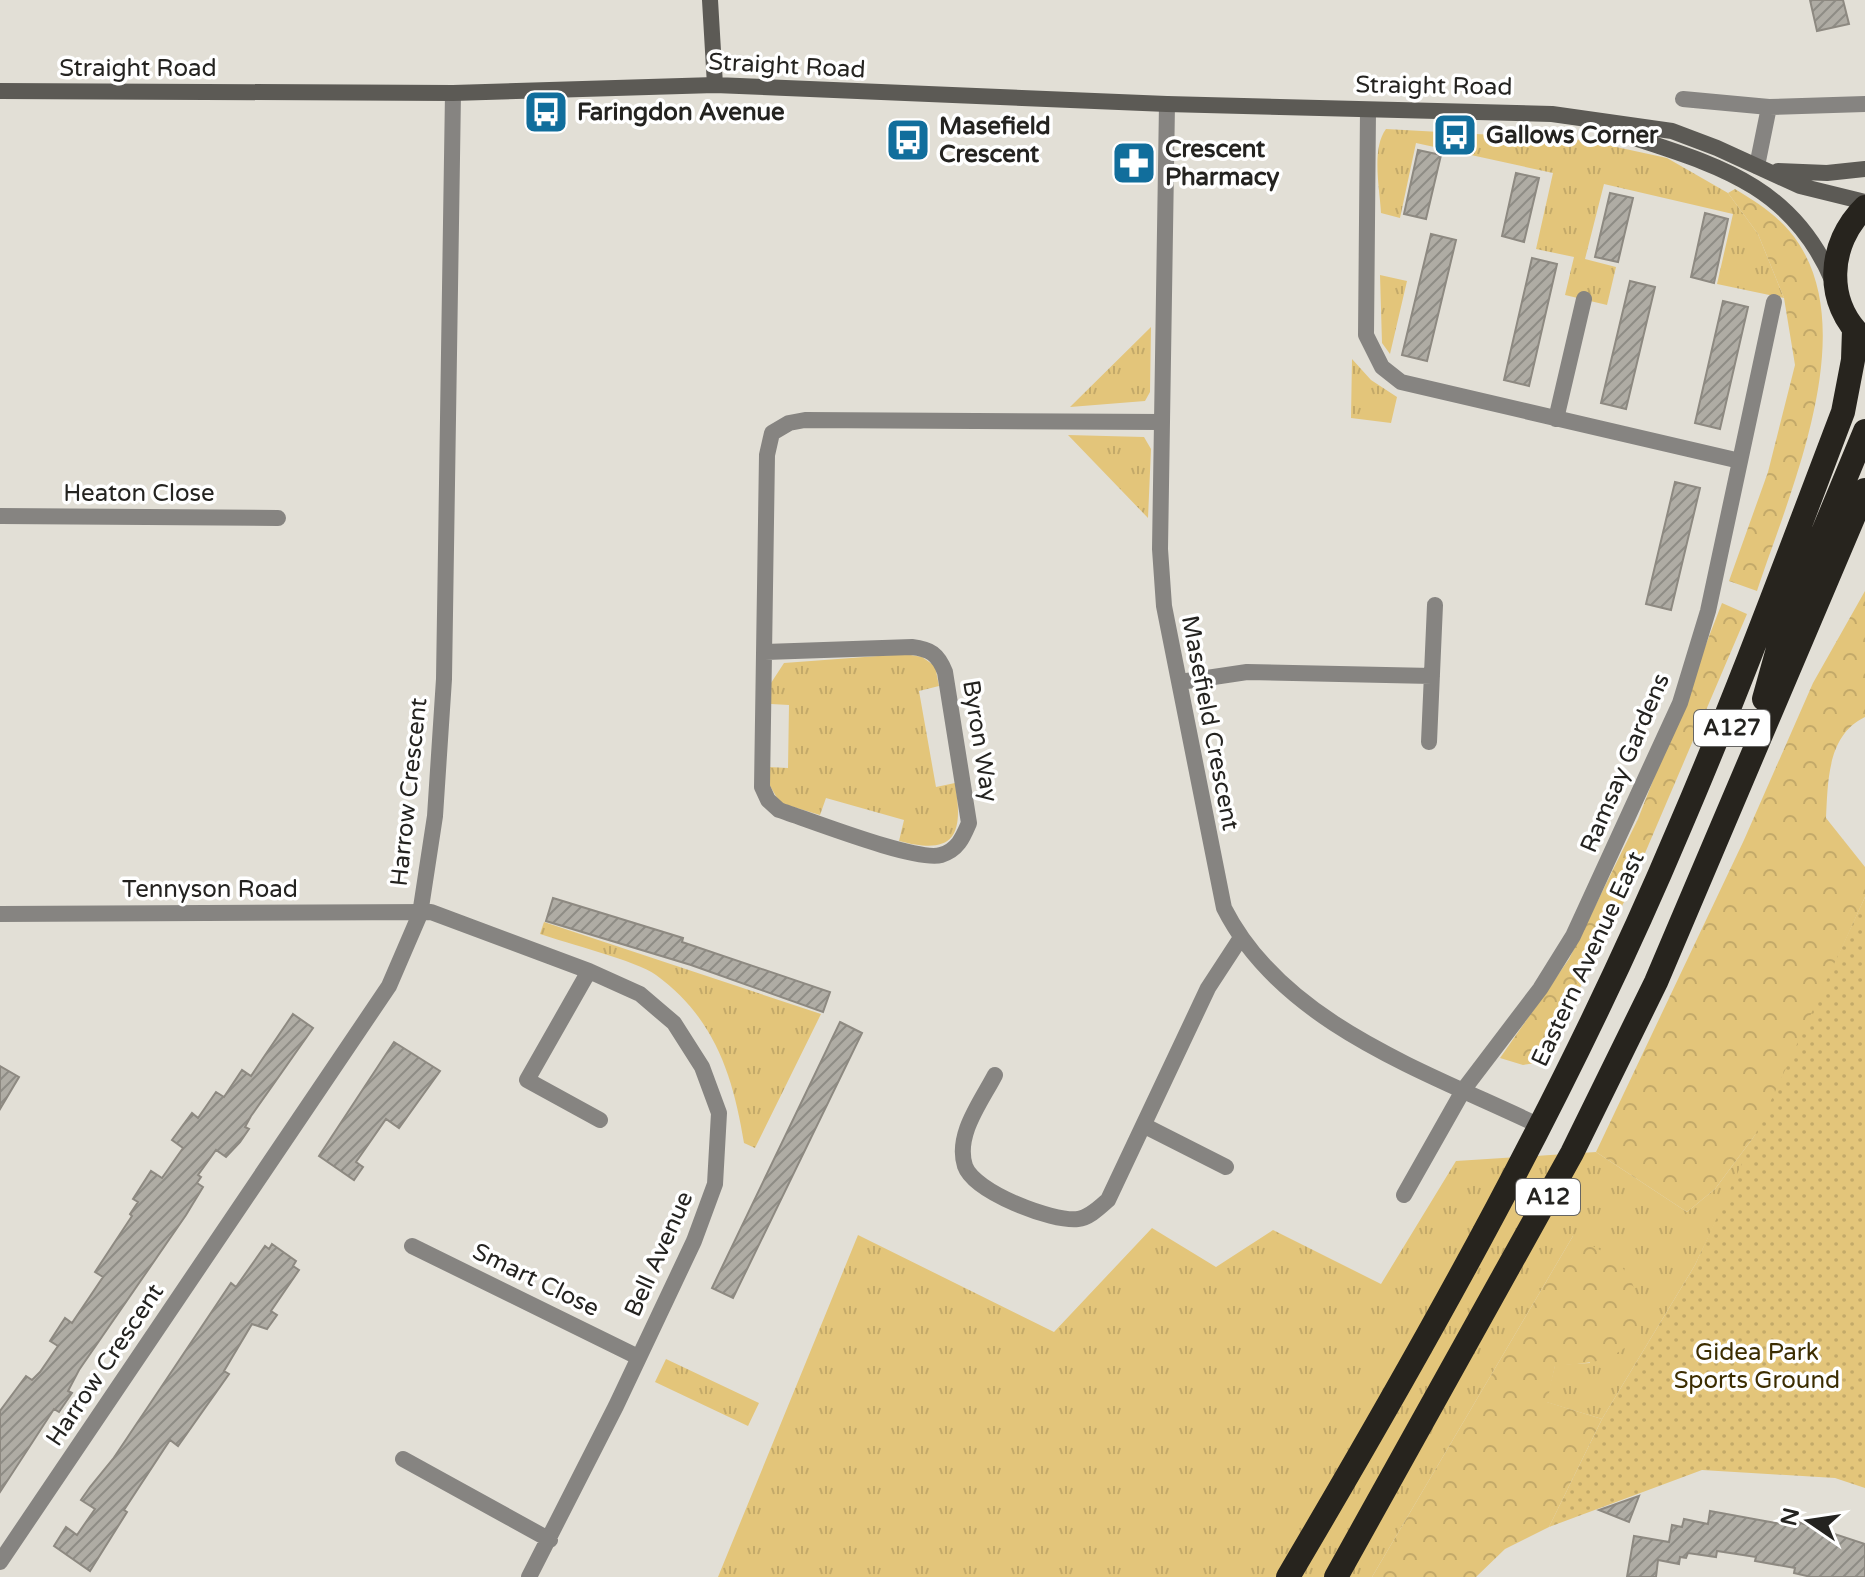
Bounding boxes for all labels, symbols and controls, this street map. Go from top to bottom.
street label: Straight Road [708,47,866,85]
street label: Straight Road [59,54,217,83]
street label: Straight Road [1355,70,1513,102]
bus stop icon: Faringdon Avenue [522,88,570,136]
place label: Faringdon Avenue [577,98,785,127]
bus stop icon: Gallows Corner [1431,111,1479,159]
place label: Masefield Crescent [939,112,1051,169]
bus stop icon: Masefield Crescent [884,116,932,164]
place label: Gallows Corner [1486,121,1659,150]
place label: Crescent Pharmacy [1165,135,1280,192]
pharmacy icon: Crescent Pharmacy [1110,139,1158,187]
street label: Heaton Close [63,479,215,508]
street label: Masefield Crescent [1175,613,1245,833]
street label: Ramsay Gardens [1574,669,1676,857]
street label: Byron Way [956,678,1004,804]
street label: Harrow Crescent [385,696,433,888]
road number: A127 [1694,710,1770,746]
street label: Eastern Avenue East [1525,847,1651,1071]
street label: Tennyson Road [122,875,298,904]
road number: A12 [1516,1179,1580,1215]
street label: Bell Avenue [618,1187,700,1321]
street label: Smart Close [468,1237,604,1323]
street label: Harrow Crescent [40,1278,170,1452]
park label: Gidea Park Sports Ground [1674,1338,1840,1395]
north arrow [1769,1481,1849,1561]
text: N [1776,1505,1805,1528]

